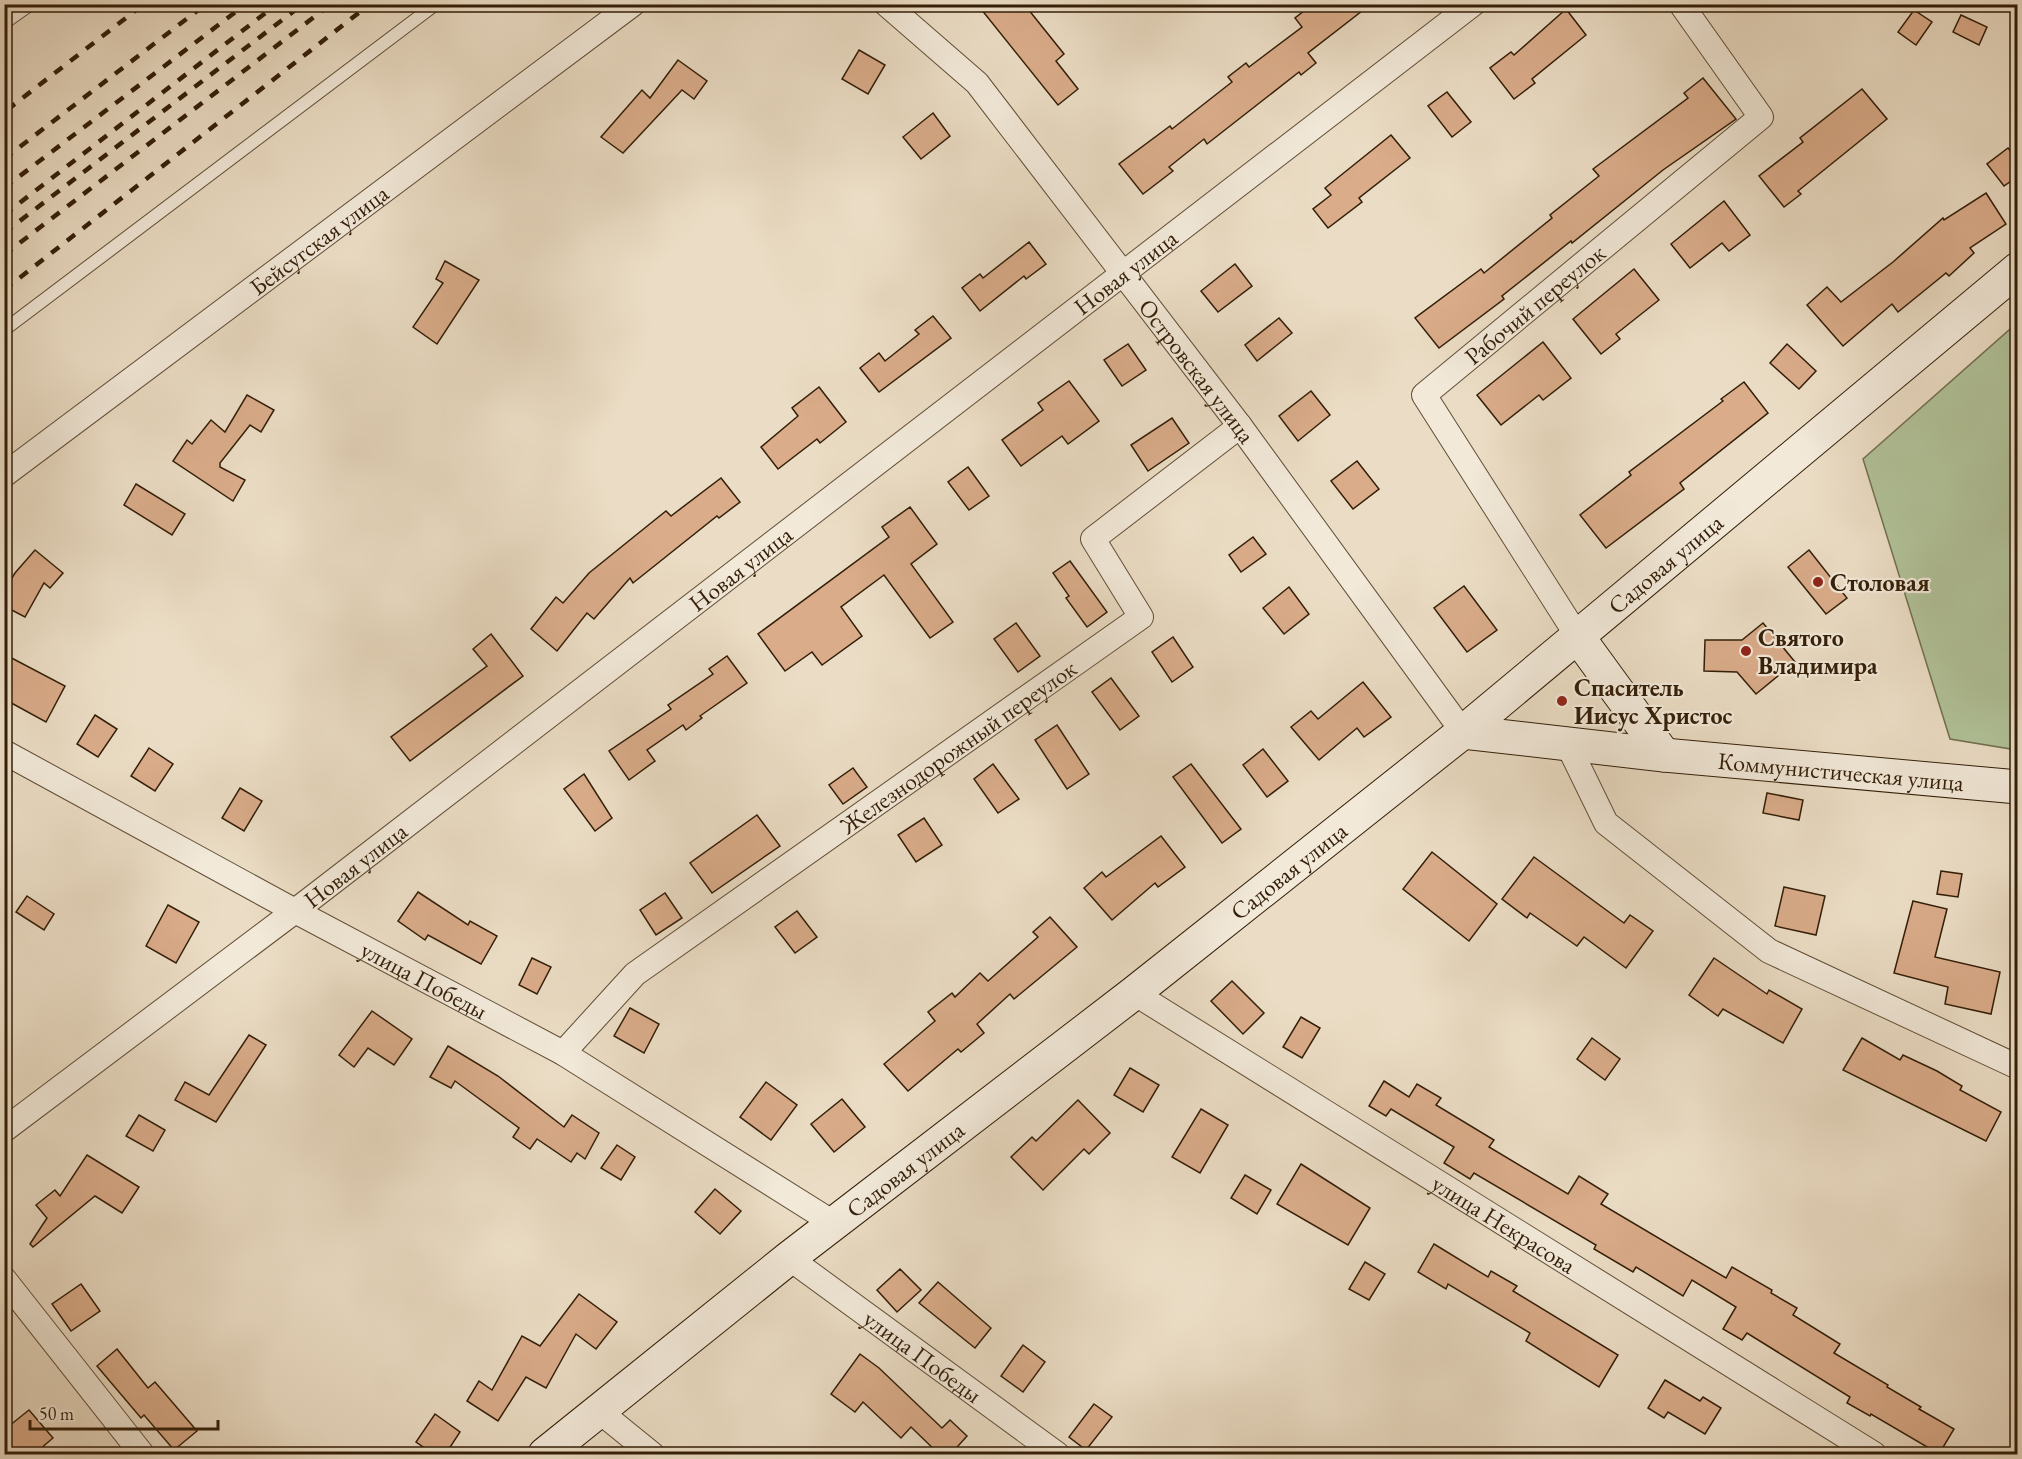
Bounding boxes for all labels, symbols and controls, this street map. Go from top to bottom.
street label: Бейсугская улица [243,177,395,302]
street label: Новая улица [1067,222,1184,321]
street label: Рабочий переулок [1458,236,1612,371]
street label: Островская улица [1132,292,1263,450]
street label: Садовая улица [1601,506,1729,621]
street label: Новая улица [682,518,799,618]
place label: Столовая [1830,567,1930,598]
marker: Столовая [1811,575,1825,589]
place label: Святого Владимира [1758,622,1878,681]
marker: Святого Владимира [1739,644,1753,658]
street label: Железнодорожный переулок [833,652,1083,841]
place label: Спаситель Иисус Христос [1574,672,1732,732]
marker: Спаситель Иисус Христос [1555,694,1569,708]
street label: Коммунистическая улица [1717,744,1966,798]
street label: Садовая улица [1224,814,1353,926]
street label: Новая улица [297,815,413,914]
street label: улица Победы [356,933,493,1026]
street label: Садовая улица [840,1114,970,1224]
street label: улица Некрасова [1426,1167,1582,1280]
street label: улица Победы [858,1302,988,1410]
scale bar [30,1393,218,1431]
text: 50 m [39,1402,74,1425]

